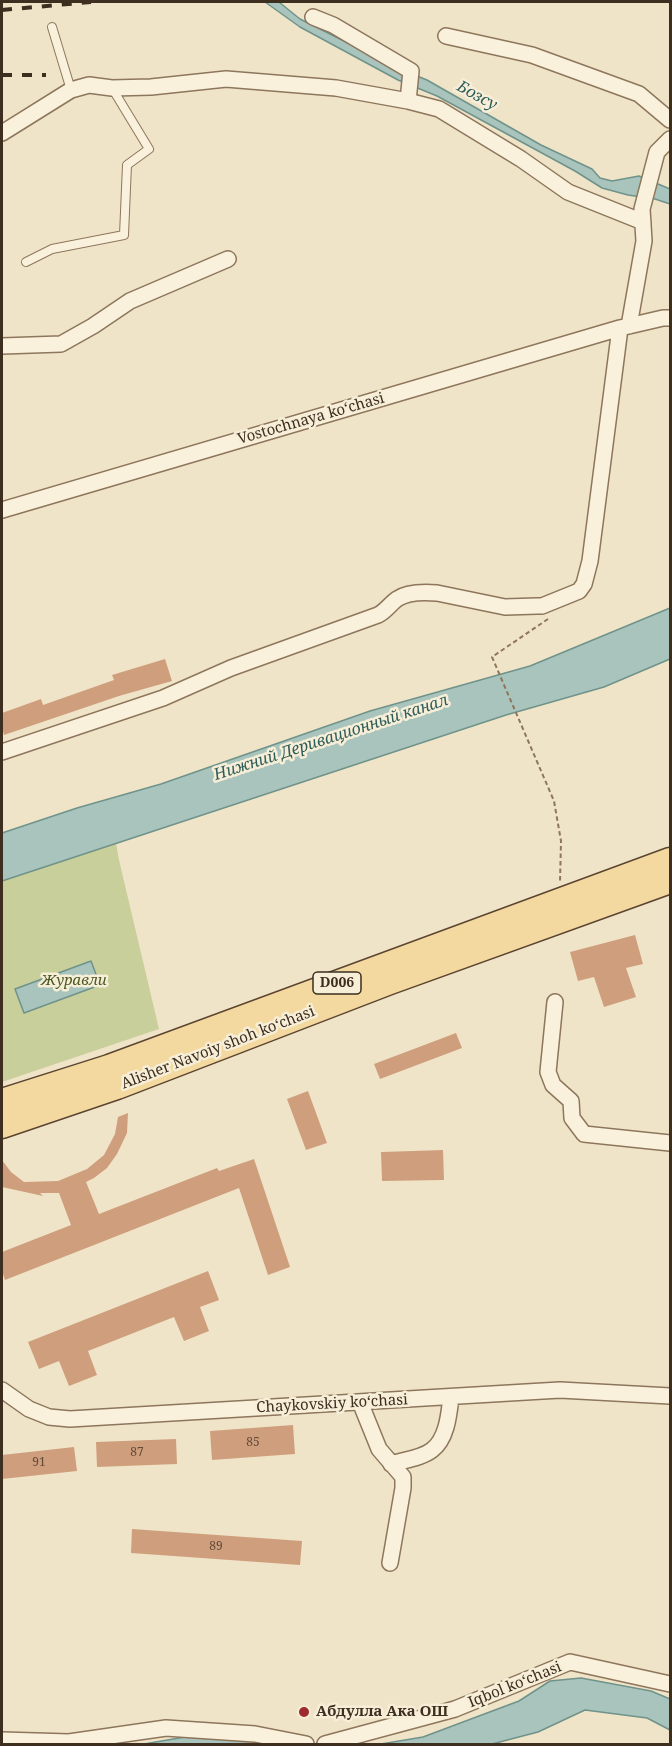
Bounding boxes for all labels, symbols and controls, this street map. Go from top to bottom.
water label: Бозсу [453,77,501,115]
street label: Vostochnaya ko‘chasi [236,389,386,449]
water label: Нижний Деривационный канал [211,691,451,785]
park label: Журавли [41,972,107,990]
road number: D006 [313,972,361,994]
street label: Alisher Navoiy shoh koʻchasi [119,1003,317,1093]
street label: Chaykovskiy ko‘chasi [256,1391,408,1417]
house number: 85 [246,1436,260,1450]
house number: 87 [130,1446,144,1460]
house number: 91 [32,1456,46,1470]
house number: 89 [209,1540,223,1554]
street label: Iqbol koʻchasi [466,1658,564,1712]
place label: Абдулла Ака ОШ [316,1703,448,1721]
marker: Абдулла Ака ОШ [297,1705,311,1719]

